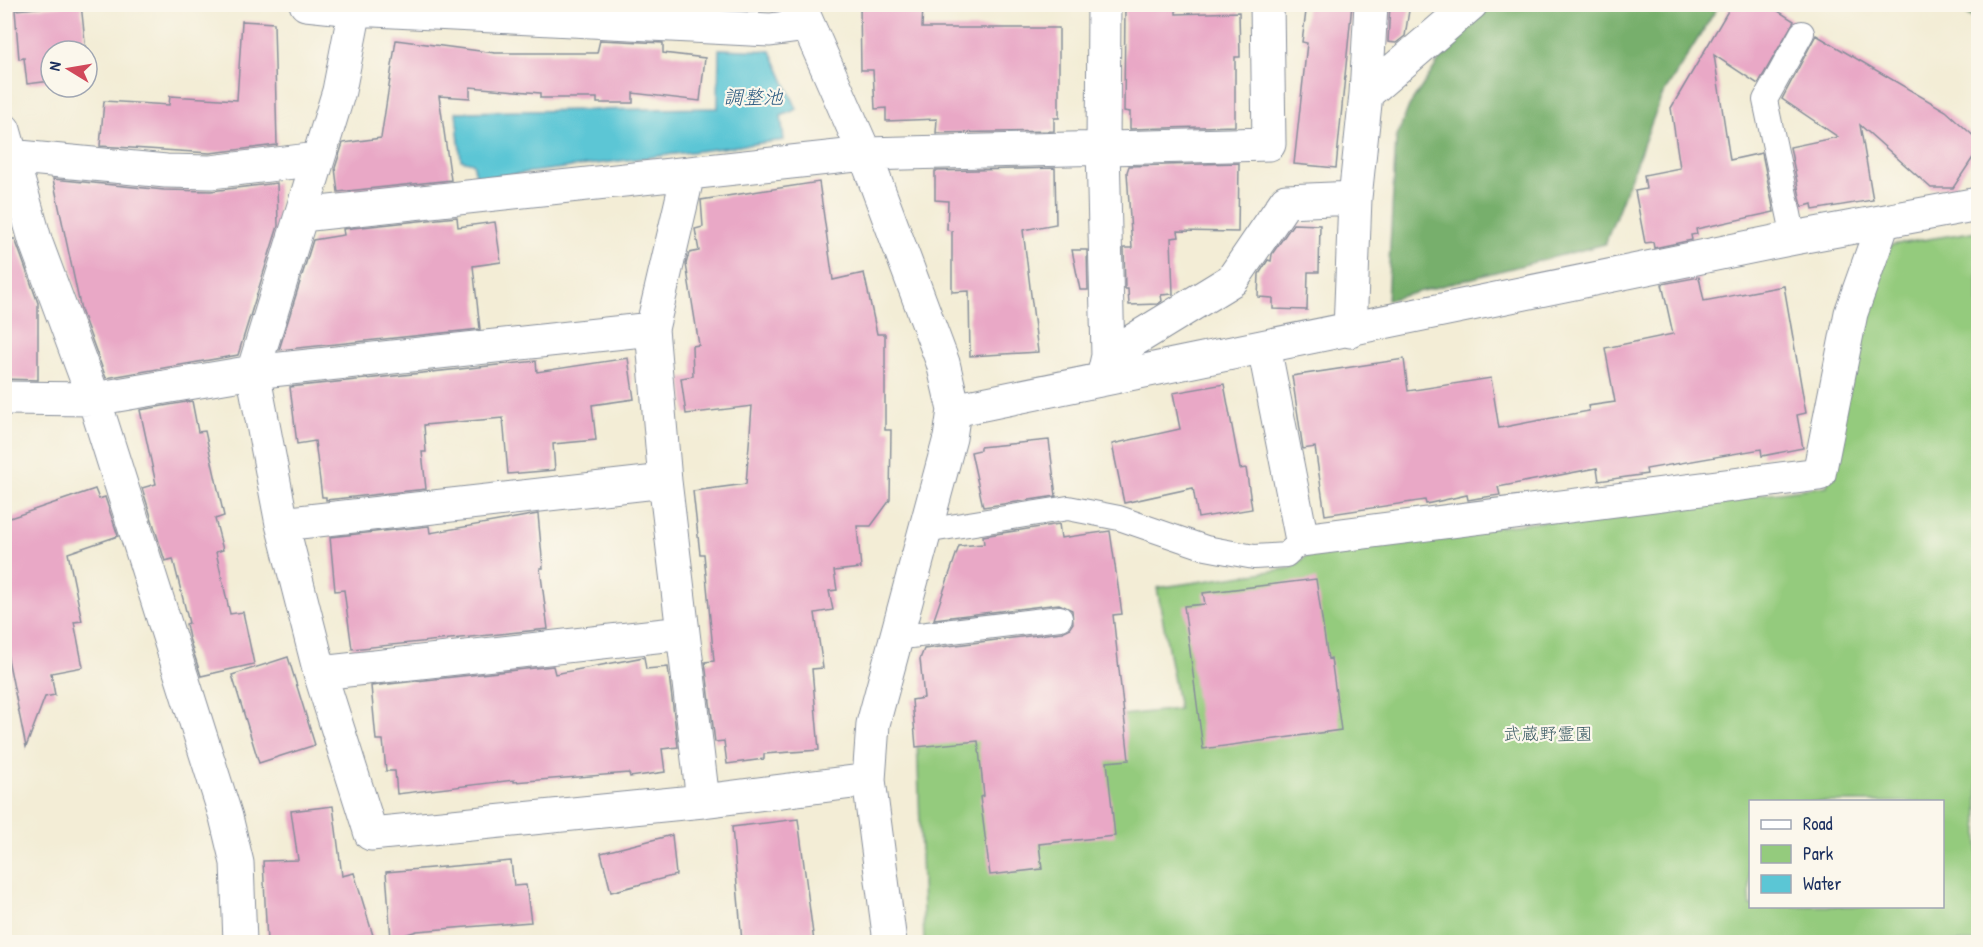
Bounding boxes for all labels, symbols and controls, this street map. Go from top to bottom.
north arrow [39,39,99,99]
text: N [43,59,66,72]
water label: 調整池 [723,83,784,110]
park label: 武蔵野霊園 [1503,721,1593,746]
legend [1749,800,1944,908]
text: Road [1803,811,1833,836]
text: Park [1803,841,1834,866]
text: Water [1803,871,1841,896]

